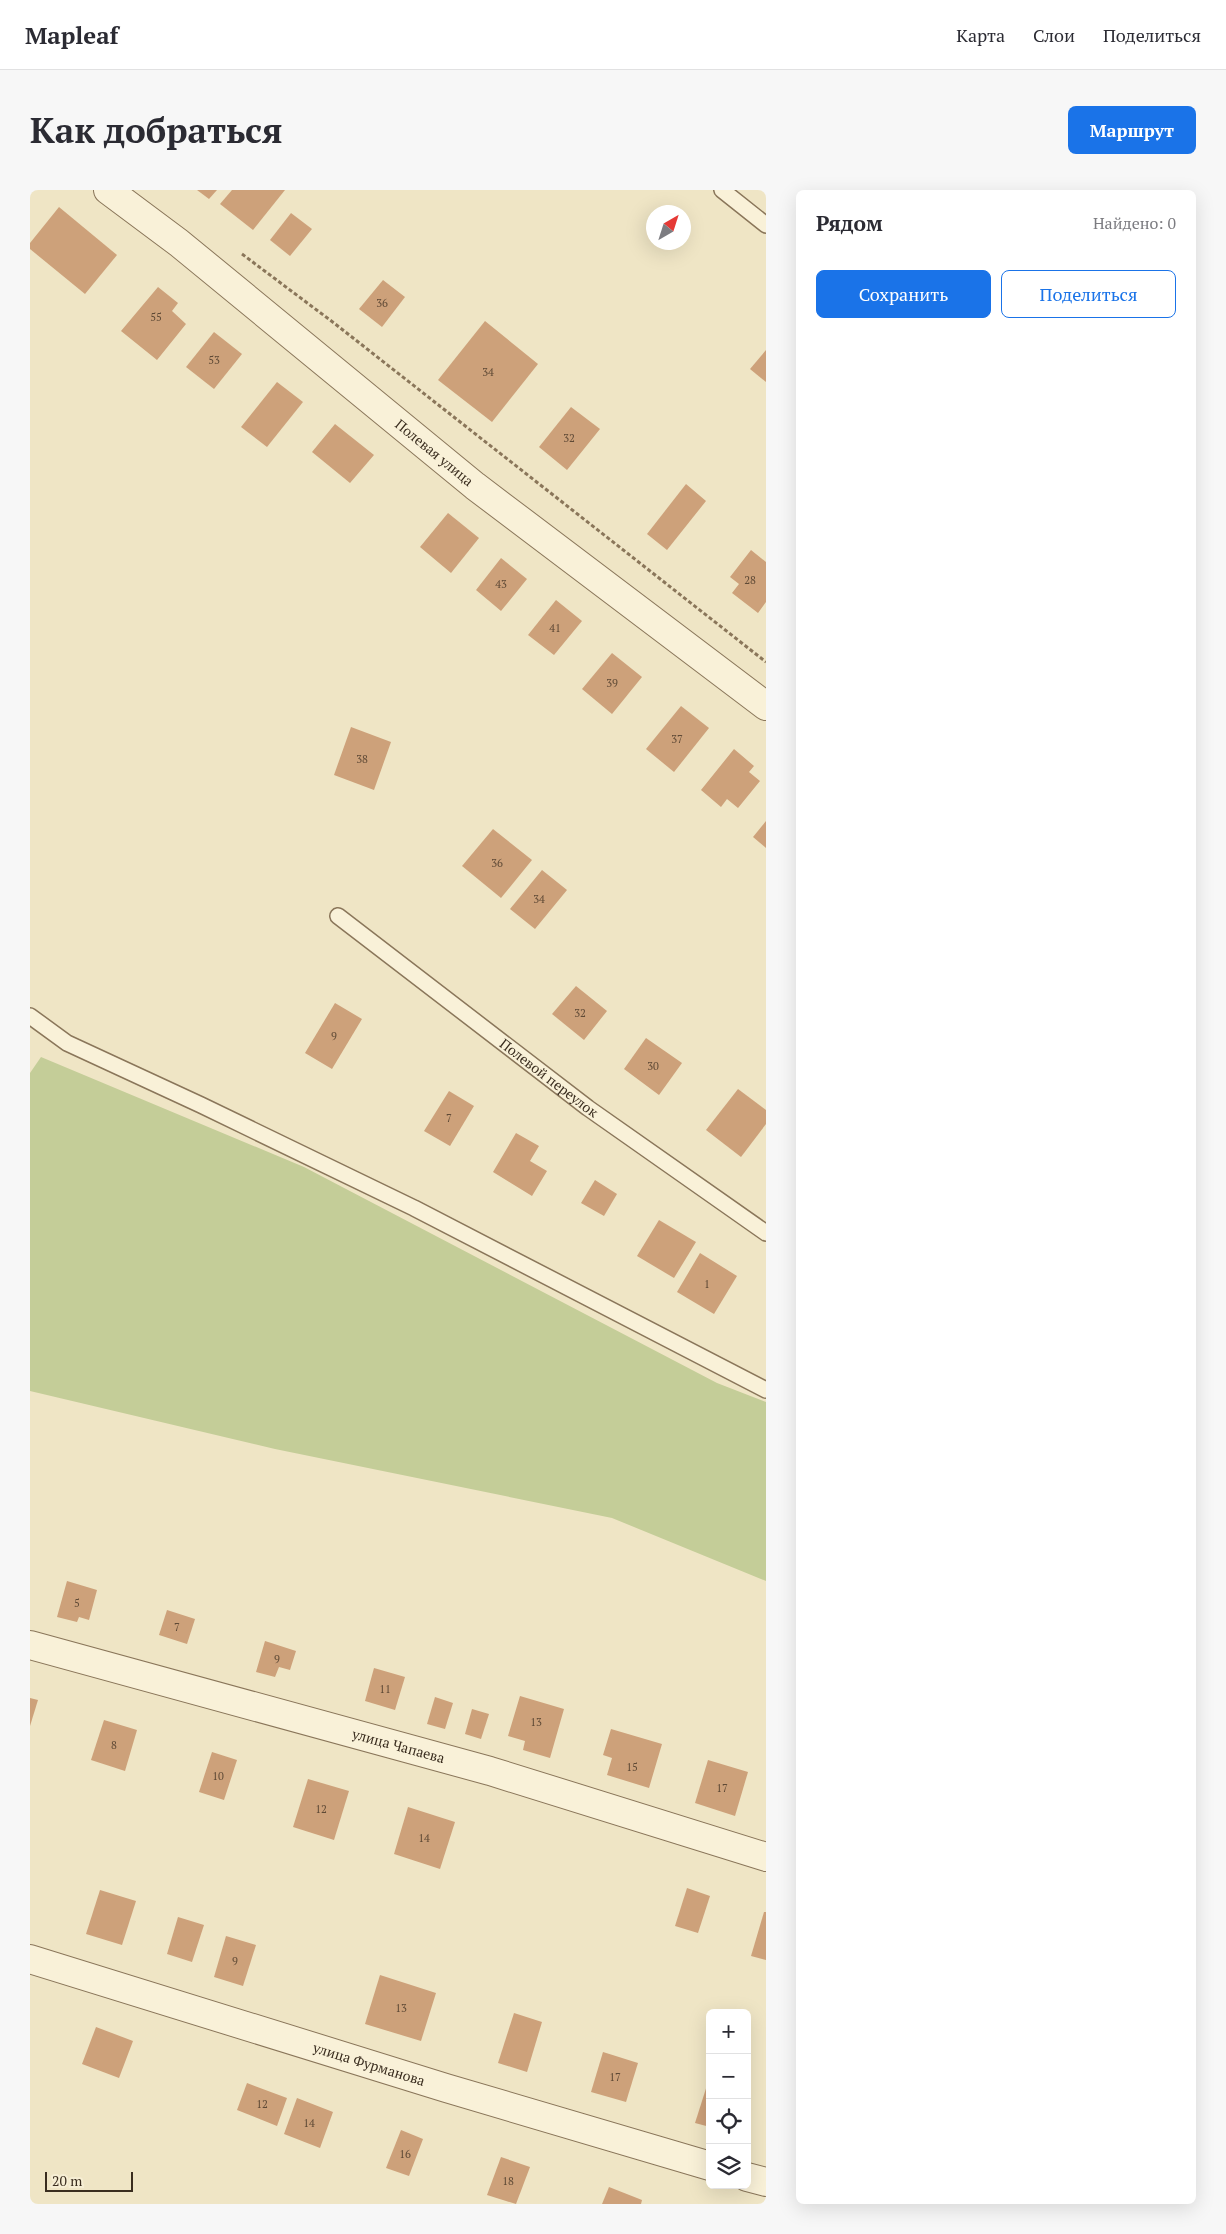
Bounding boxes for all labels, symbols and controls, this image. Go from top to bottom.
text: Mapleaf [25,19,118,51]
text: Карта [956,23,1005,47]
text: Слои [1033,23,1075,47]
text: Поделиться [1103,23,1201,47]
button: Маршрут [1068,106,1196,154]
text: Как добраться [30,107,283,153]
north arrow [646,205,691,250]
text: Рядом [816,209,883,237]
text: Найдено: 0 [1093,212,1176,234]
button: Сохранить [816,270,991,318]
button: Поделиться [1001,270,1176,318]
house number: 36 [376,296,388,310]
house number: 55 [150,310,162,324]
house number: 53 [208,353,220,367]
house number: 34 [482,365,494,379]
street label: Полевая улица [392,414,478,490]
house number: 32 [563,431,575,445]
house number: 28 [744,573,756,587]
house number: 43 [495,577,507,591]
house number: 41 [549,621,561,635]
house number: 39 [606,676,618,690]
house number: 37 [671,732,683,746]
house number: 38 [356,752,368,766]
house number: 36 [491,856,503,870]
house number: 34 [533,892,545,906]
house number: 32 [574,1006,586,1020]
house number: 9 [331,1029,337,1043]
street label: Полевой переулок [496,1034,603,1122]
house number: 30 [647,1059,659,1073]
house number: 7 [446,1111,452,1125]
house number: 1 [704,1277,710,1291]
house number: 5 [74,1596,80,1610]
house number: 7 [174,1620,180,1634]
house number: 9 [274,1652,280,1666]
house number: 11 [379,1682,391,1696]
house number: 13 [530,1715,542,1729]
street label: улица Чапаева [349,1723,447,1767]
house number: 8 [111,1738,117,1752]
house number: 15 [626,1760,638,1774]
house number: 10 [212,1769,224,1783]
house number: 17 [716,1781,728,1795]
house number: 12 [315,1802,327,1816]
house number: 14 [418,1831,430,1845]
house number: 9 [232,1954,238,1968]
house number: 13 [395,2001,407,2015]
map controls [706,2009,751,2189]
button: + [706,2009,751,2054]
street label: улица Фурманова [310,2037,428,2090]
button: − [706,2054,751,2099]
house number: 17 [609,2070,621,2084]
house number: 12 [256,2097,268,2111]
button: locate [706,2099,751,2144]
house number: 14 [303,2116,315,2130]
button: layers [706,2144,751,2189]
house number: 16 [399,2147,411,2161]
scale bar [45,2169,132,2192]
text: 20 m [52,2171,82,2190]
house number: 18 [502,2174,514,2188]

